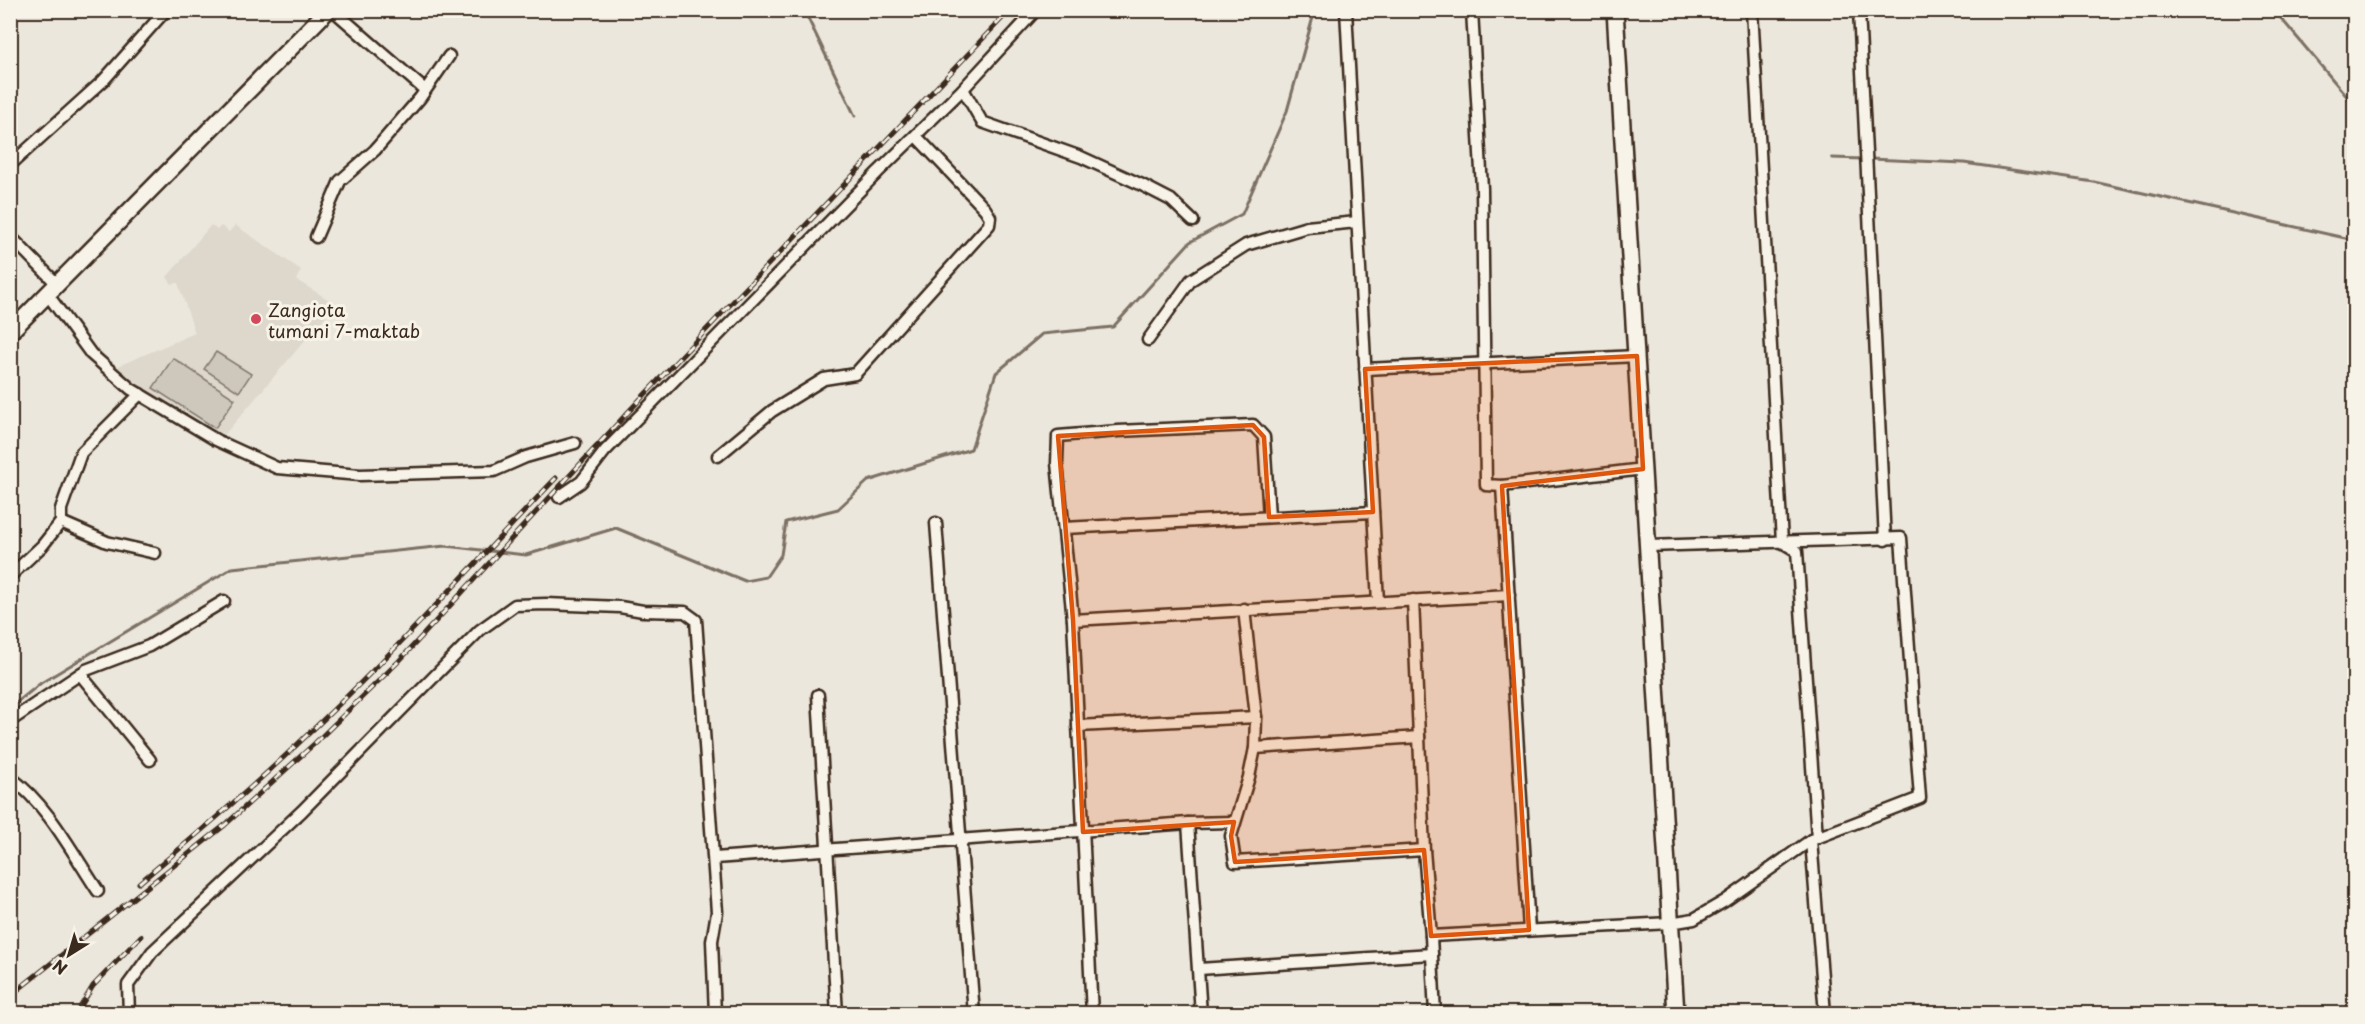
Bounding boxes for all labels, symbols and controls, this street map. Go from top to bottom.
place label: Zangiota tumani 7-maktab [268,296,420,344]
marker: Zangiota tumani 7-maktab [249,312,263,326]
north arrow [39,925,99,985]
text: N [47,954,72,981]

